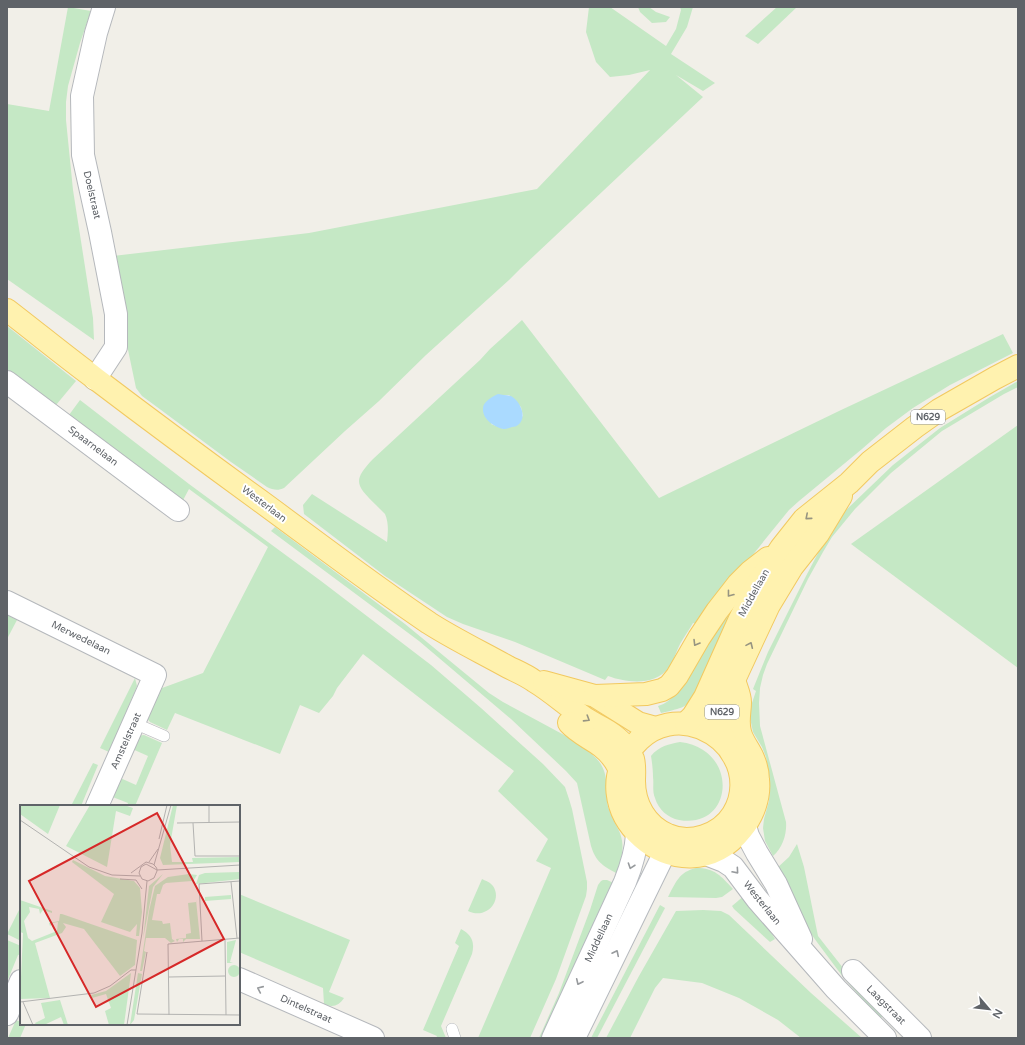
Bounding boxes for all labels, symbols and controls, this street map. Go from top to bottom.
street label: Doelstraat [81,170,103,220]
road number: N629 [911,410,945,424]
street label: Spaarnelaan [66,423,120,469]
street label: Westerlaan [239,483,289,525]
one-way arrow [805,512,812,519]
street label: Middellaan [736,567,772,619]
one-way arrow [728,589,735,596]
street label: Merwedelaan [49,619,113,657]
one-way arrow [693,639,700,646]
one-way arrow [745,641,753,649]
road number: N629 [705,705,739,719]
street label: Amstelstraat [108,711,144,771]
one-way arrow [583,714,590,722]
inset map [20,805,240,1025]
one-way arrow [628,862,636,869]
one-way arrow [731,867,738,874]
street label: Westerlaan [741,879,783,927]
street label: Middellaan [582,912,616,964]
one-way arrow [611,949,619,957]
one-way arrow [576,977,584,985]
street label: Laagstraat [864,983,908,1027]
one-way arrow [257,985,264,993]
north arrow [969,989,1009,1029]
street label: Dintelstraat [278,992,334,1026]
text: N [990,1007,1005,1020]

